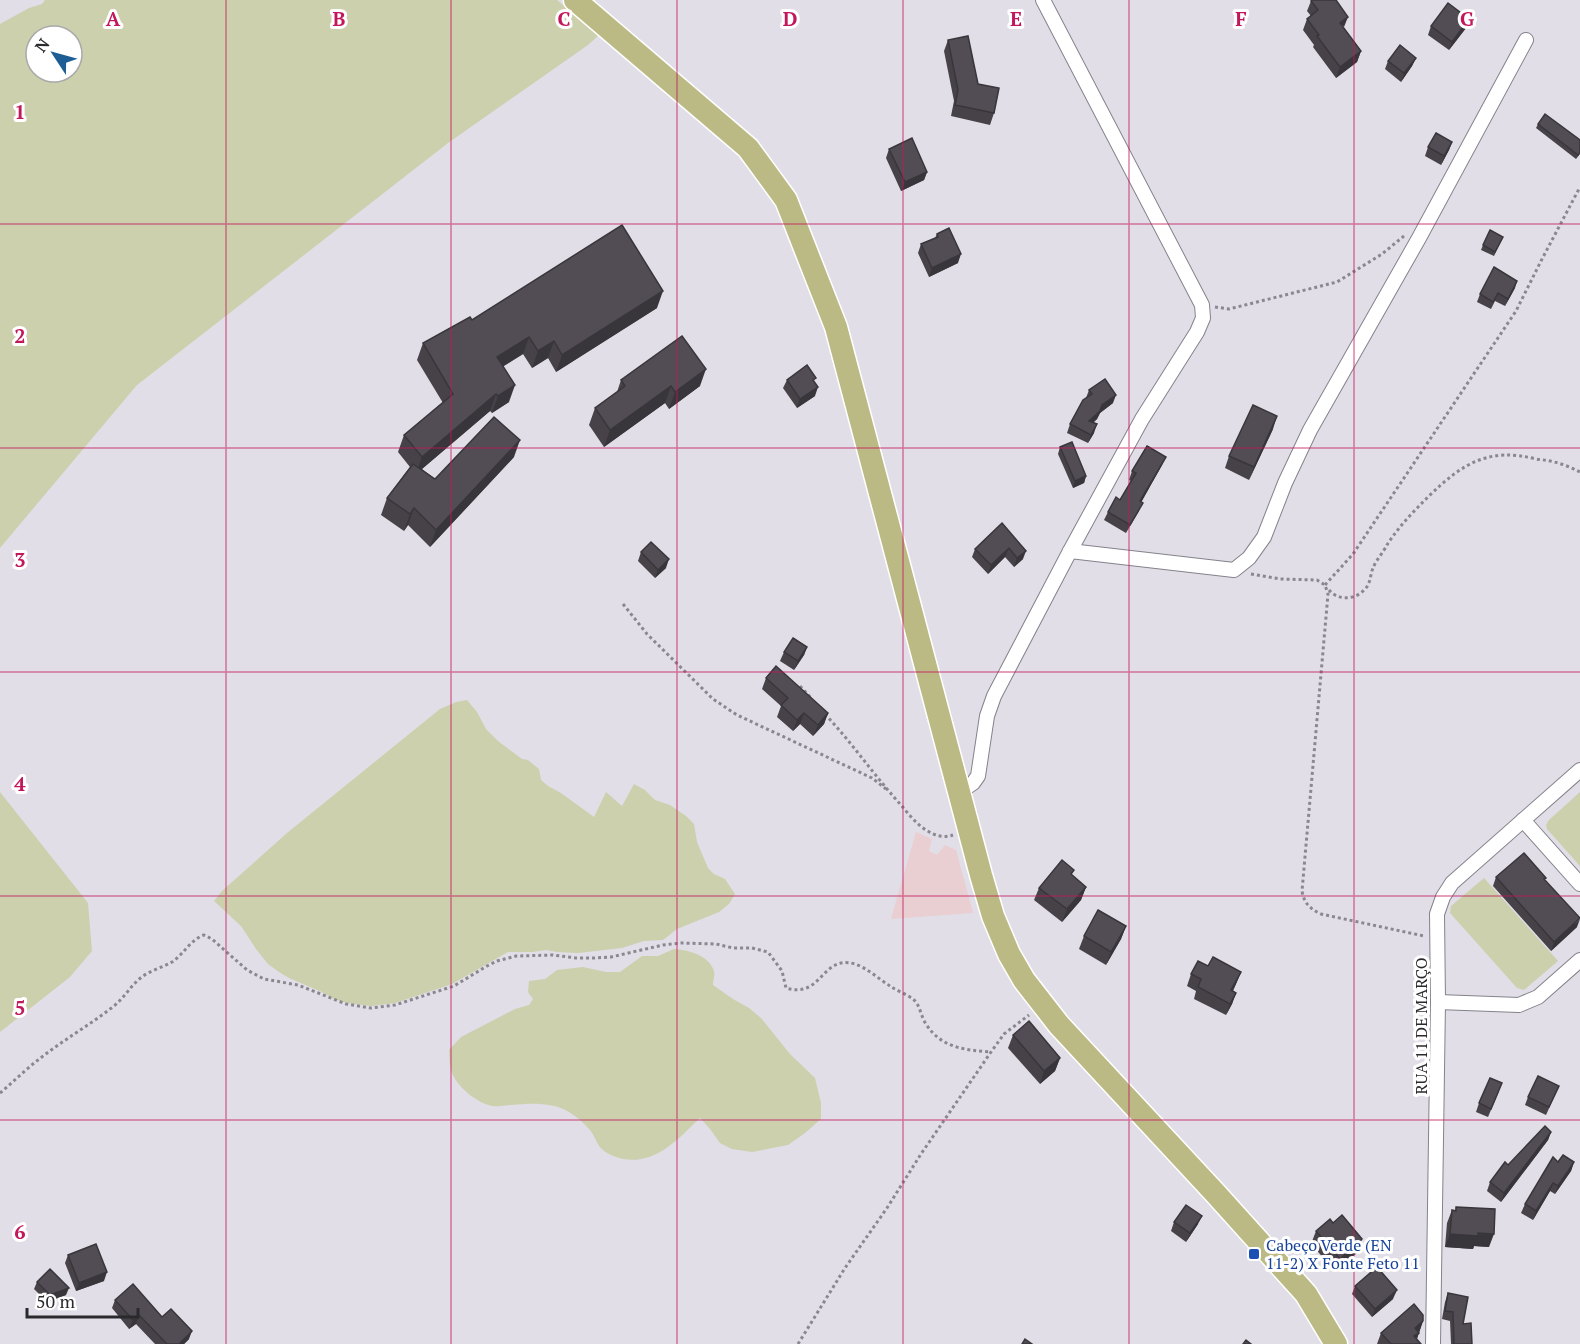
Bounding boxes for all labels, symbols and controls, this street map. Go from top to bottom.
text: A [106,5,121,32]
text: B [333,5,346,32]
text: C [557,5,571,32]
text: D [783,5,797,32]
text: E [1010,5,1022,32]
text: F [1235,5,1247,32]
text: G [1460,5,1474,32]
north arrow [24,24,84,84]
text: N [29,34,54,57]
text: 1 [14,98,26,125]
text: 2 [14,322,26,349]
text: 3 [14,546,26,573]
text: 4 [14,770,26,797]
street label: RUA 11 DE MARÇO [1410,957,1432,1095]
text: 5 [14,994,26,1021]
text: 6 [14,1218,26,1245]
place label: Cabeço Verde (EN 11-2) X Fonte Feto 11 [1266,1234,1420,1274]
marker: Cabeço Verde (EN 11-2) X Fonte Feto 11 [1247,1247,1261,1261]
scale bar [27,1281,138,1319]
text: 50 m [36,1289,76,1313]

